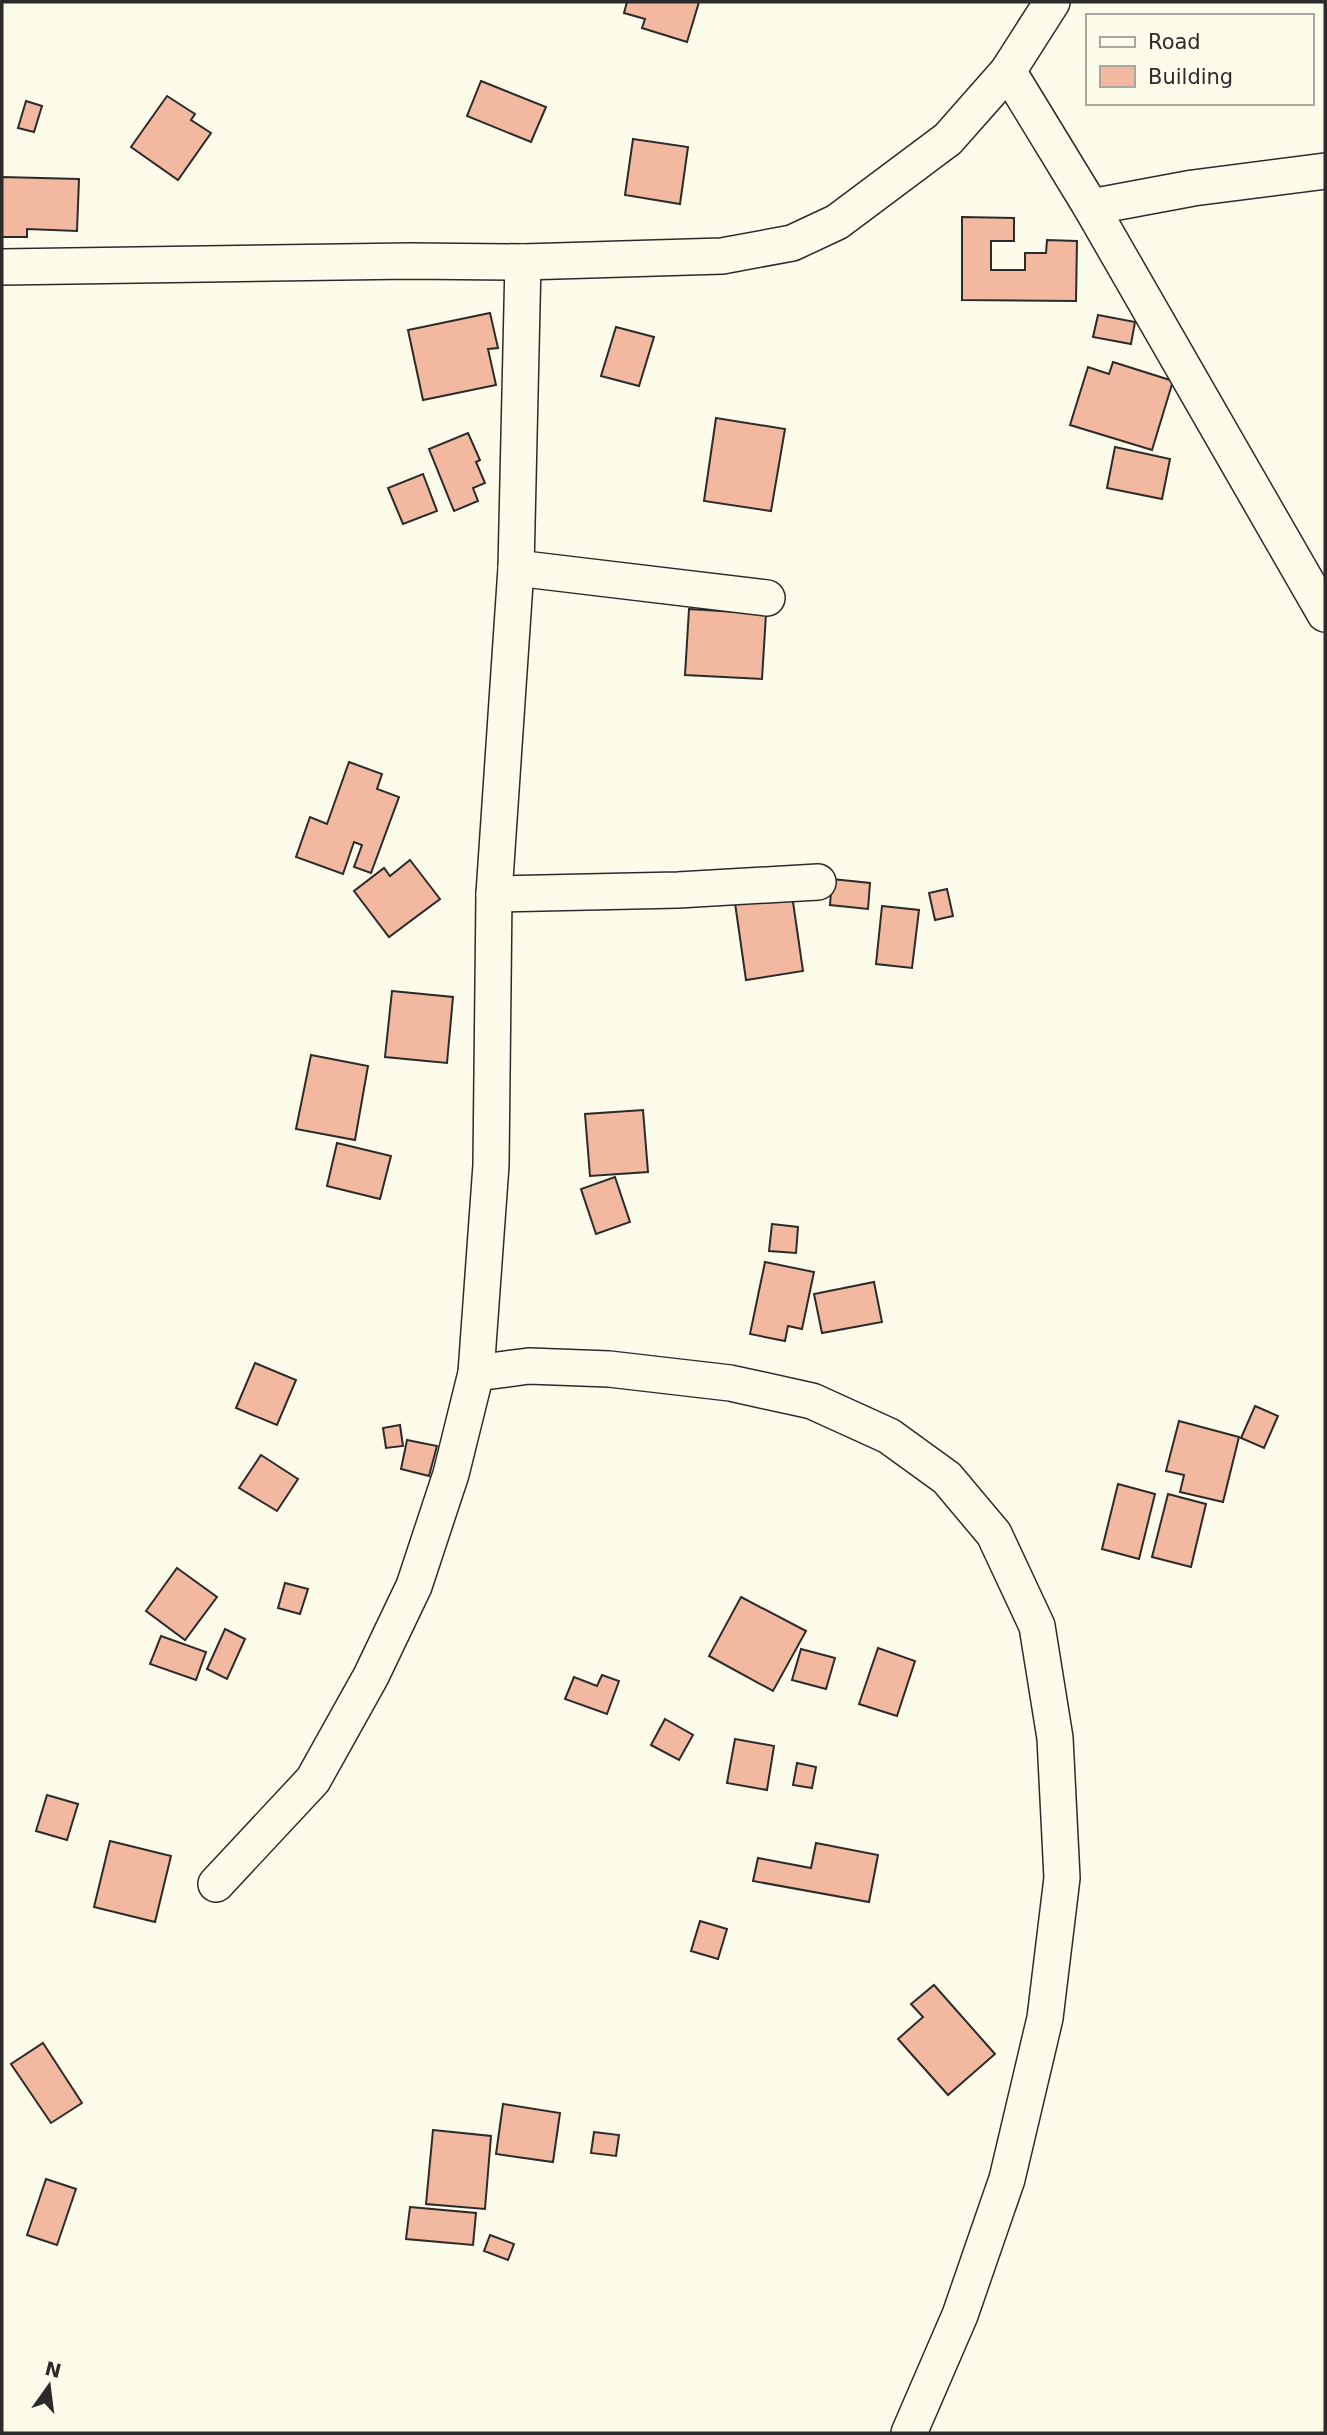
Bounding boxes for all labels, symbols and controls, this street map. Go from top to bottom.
legend [1086,14,1313,105]
text: Road [1148,30,1201,54]
text: Building [1148,65,1233,89]
north arrow [14,2351,84,2421]
text: N [43,2357,63,2382]

